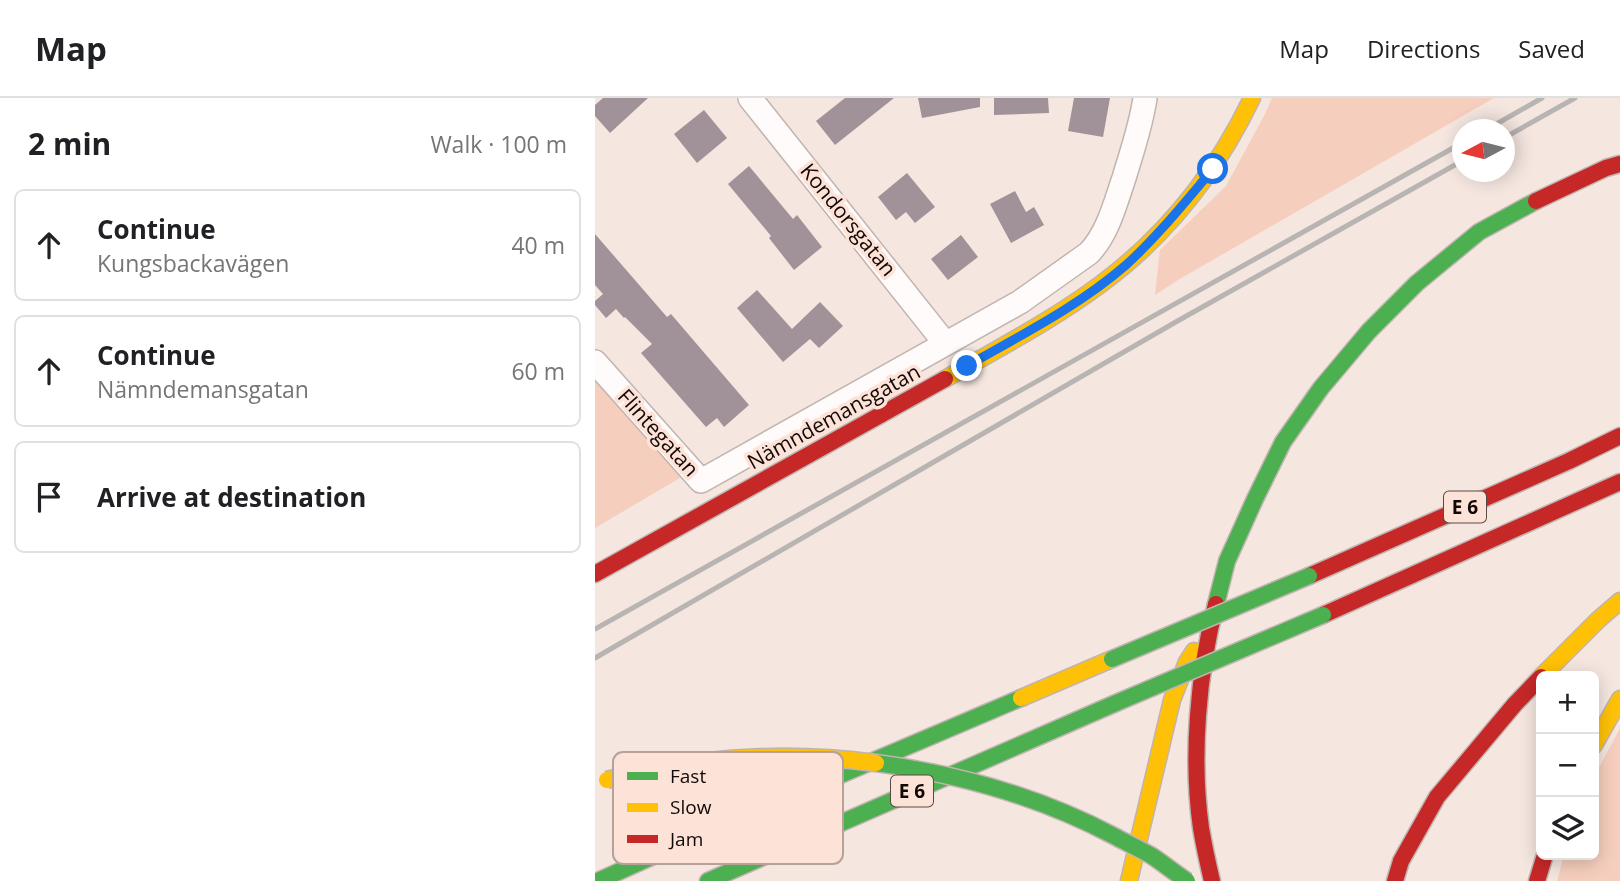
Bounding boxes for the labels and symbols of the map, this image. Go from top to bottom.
north arrow [1452,119,1515,182]
route start [1197,153,1228,184]
street label: Kondorsgatan [795,157,903,282]
route end [951,350,982,381]
street label: Nämndemansgatan [742,357,925,475]
street label: Flintegatan [612,383,706,482]
road number: E 6 [1444,492,1486,522]
legend [613,752,843,864]
text: Fast [670,763,706,789]
road number: E 6 [891,776,933,806]
text: Slow [670,794,712,820]
text: Jam [668,826,703,852]

